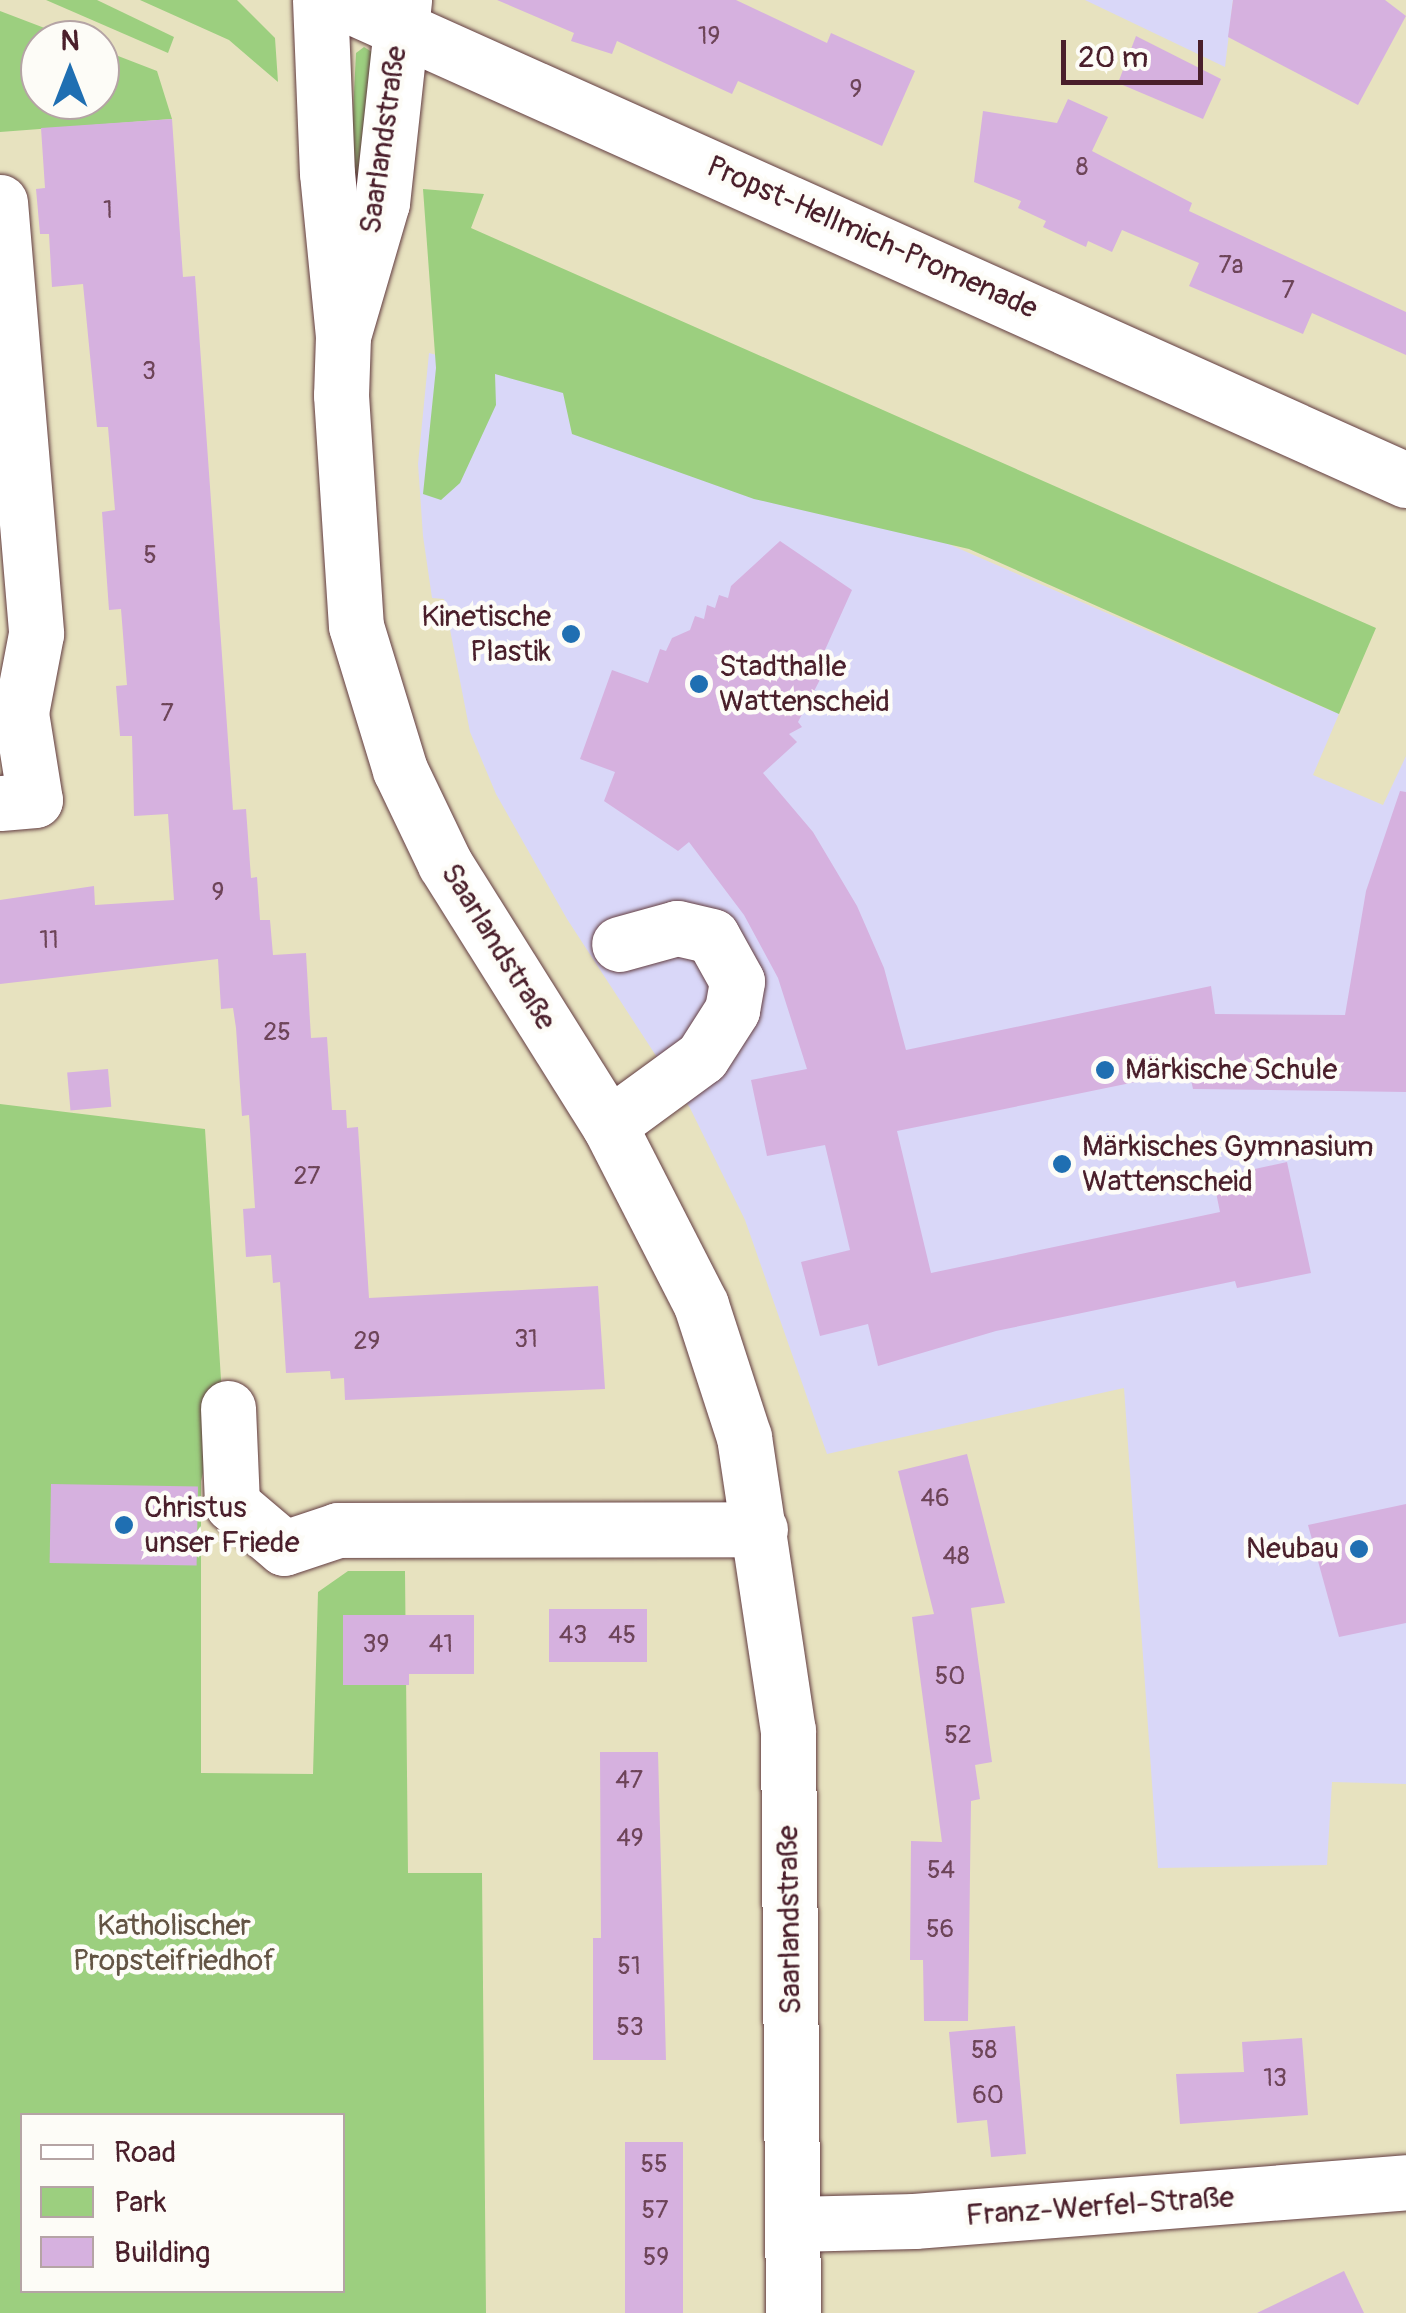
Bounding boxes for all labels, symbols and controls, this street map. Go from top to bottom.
north arrow [20,20,120,120]
scale bar [1066,20,1208,82]
house number: 19 [698,22,720,52]
text: N [61,24,79,59]
text: 20 m [1078,39,1148,76]
street label: Saarlandstraße [353,44,415,236]
house number: 9 [850,75,862,105]
street label: Propst-Hellmich-Promenade [701,149,1043,327]
house number: 8 [1076,153,1088,183]
house number: 1 [103,196,113,226]
house number: 7a [1219,251,1243,281]
house number: 7 [1281,276,1295,306]
house number: 3 [142,357,156,387]
house number: 5 [143,541,157,571]
place label: Kinetische Plastik [421,599,551,670]
marker: Kinetische Plastik [560,623,582,645]
place label: Stadthalle Wattenscheid [719,649,890,720]
marker: Stadthalle Wattenscheid [688,673,710,695]
house number: 7 [160,699,174,729]
street label: Saarlandstraße [433,857,563,1037]
house number: 9 [212,878,224,908]
house number: 11 [39,926,59,956]
house number: 25 [263,1018,291,1048]
place label: Märkische Schule [1125,1052,1337,1088]
marker: Märkische Schule [1094,1059,1116,1081]
place label: Märkisches Gymnasium Wattenscheid [1082,1129,1374,1200]
marker: Märkisches Gymnasium Wattenscheid [1051,1153,1073,1175]
house number: 27 [293,1162,321,1192]
house number: 31 [514,1325,538,1355]
house number: 29 [354,1327,380,1357]
house number: 46 [920,1484,950,1514]
place label: Christus unser Friede [144,1490,300,1560]
marker: Christus unser Friede [113,1514,135,1536]
place label: Neubau [1246,1531,1339,1567]
marker: Neubau [1348,1538,1370,1560]
house number: 48 [942,1542,970,1572]
house number: 43 [559,1621,587,1651]
house number: 45 [608,1621,636,1651]
house number: 39 [363,1630,389,1660]
house number: 41 [429,1630,453,1660]
house number: 50 [935,1662,965,1692]
house number: 52 [944,1721,972,1751]
house number: 47 [615,1766,643,1796]
house number: 49 [616,1824,644,1854]
street label: Saarlandstraße [770,1825,810,2015]
house number: 54 [927,1856,955,1886]
park label: Katholischer Propsteifriedhof [73,1908,275,1978]
house number: 56 [926,1915,954,1945]
house number: 51 [617,1952,641,1982]
house number: 53 [616,2013,644,2043]
house number: 58 [971,2036,997,2066]
house number: 13 [1263,2064,1287,2094]
house number: 60 [972,2081,1004,2111]
legend [20,2113,345,2293]
text: Road [114,2134,176,2171]
house number: 55 [640,2150,668,2180]
street label: Franz-Werfel-Straße [965,2180,1235,2234]
text: Park [114,2184,167,2221]
house number: 57 [642,2196,668,2226]
text: Building [114,2234,210,2271]
house number: 59 [643,2243,669,2273]

